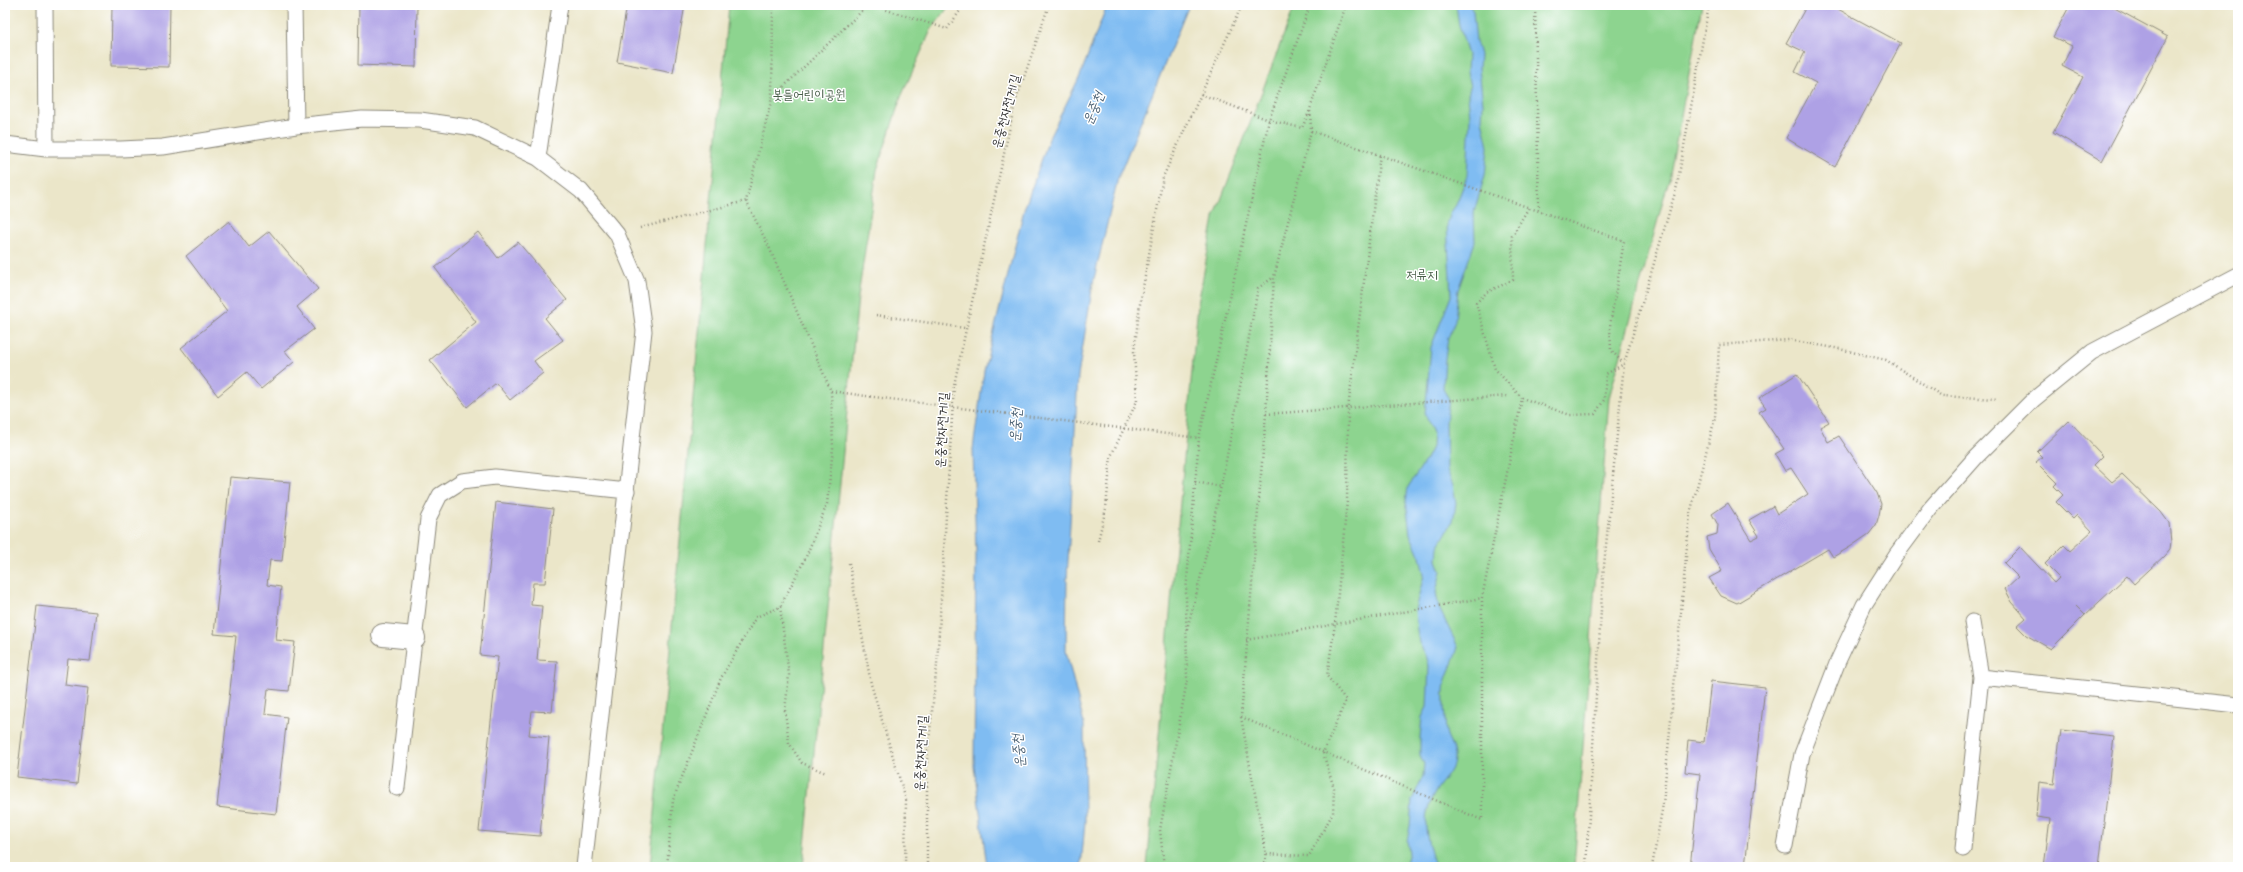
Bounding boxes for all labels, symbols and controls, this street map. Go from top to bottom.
street label: 운중천자전거1길 [988,72,1026,151]
park label: 봇들어린이공원 [772,87,846,106]
water label: 운중천 [1079,88,1111,128]
park label: 저류지 [1406,267,1438,286]
street label: 운중천자전거1길 [932,392,955,469]
water label: 운중천 [1006,406,1028,443]
street label: 운중천자전거1길 [911,715,934,792]
water label: 운중천 [1008,731,1032,769]

